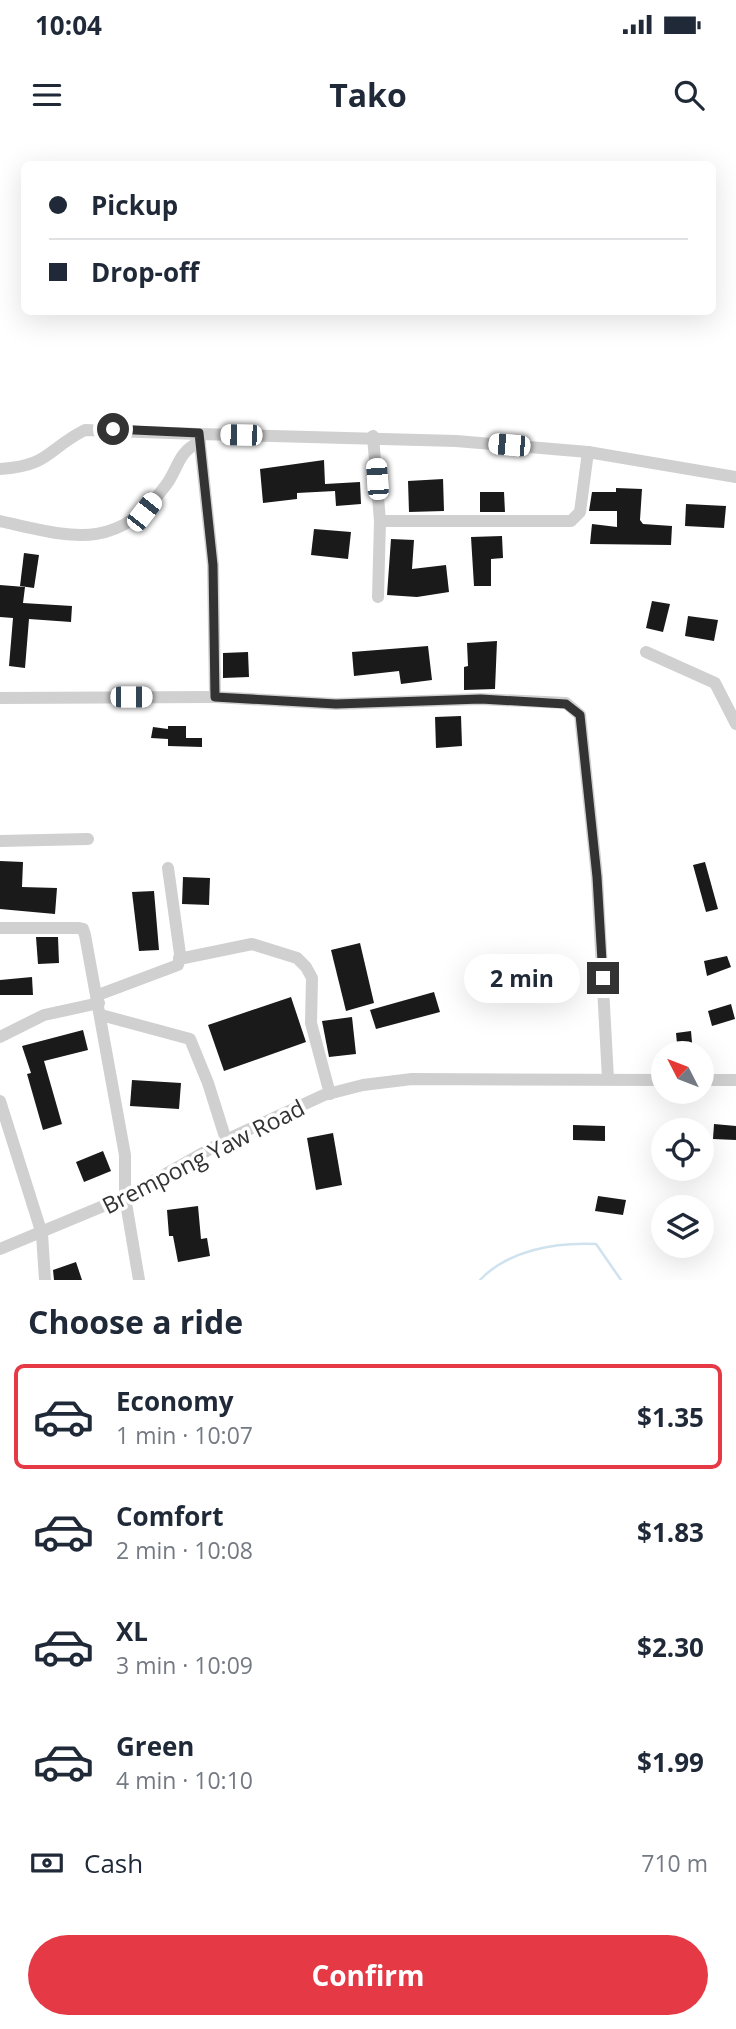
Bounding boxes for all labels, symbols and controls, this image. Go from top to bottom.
text: 10:04 [35,7,102,43]
text: Tako [329,73,407,116]
icon: menu [28,76,66,114]
icon: search [670,76,708,114]
text: Pickup [91,187,178,223]
text: Drop-off [91,254,199,290]
route start [97,413,129,445]
car [220,424,263,446]
car [488,433,531,457]
car [366,457,389,501]
car [123,489,166,535]
car [111,687,153,708]
callout: 2 min [463,954,578,1002]
text: 2 min [490,962,554,994]
route end [587,962,619,994]
north arrow [651,1041,714,1104]
map controls [651,1041,714,1258]
street label: Brempong Yaw Road [96,1091,310,1221]
button: locate [651,1118,714,1181]
button: layers [651,1195,714,1258]
text: Choose a ride [28,1300,243,1343]
text: Economy [116,1383,234,1419]
icon: car [32,1385,95,1448]
text: $1.35 [637,1399,704,1435]
text: 1 min · 10:07 [116,1419,253,1451]
text: Comfort [116,1498,223,1534]
icon: car [32,1500,95,1563]
text: $1.83 [637,1514,704,1550]
text: 2 min · 10:08 [116,1534,253,1566]
text: XL [116,1613,148,1649]
icon: car [32,1615,95,1678]
text: $2.30 [637,1629,704,1665]
text: 3 min · 10:09 [116,1649,253,1681]
text: Green [116,1728,194,1764]
icon: car [32,1730,95,1793]
text: $1.99 [637,1744,704,1780]
text: 4 min · 10:10 [116,1764,253,1796]
icon: cash [28,1844,66,1882]
text: Cash [84,1845,143,1881]
text: 710 m [641,1847,708,1879]
button: Confirm [28,1935,708,2015]

